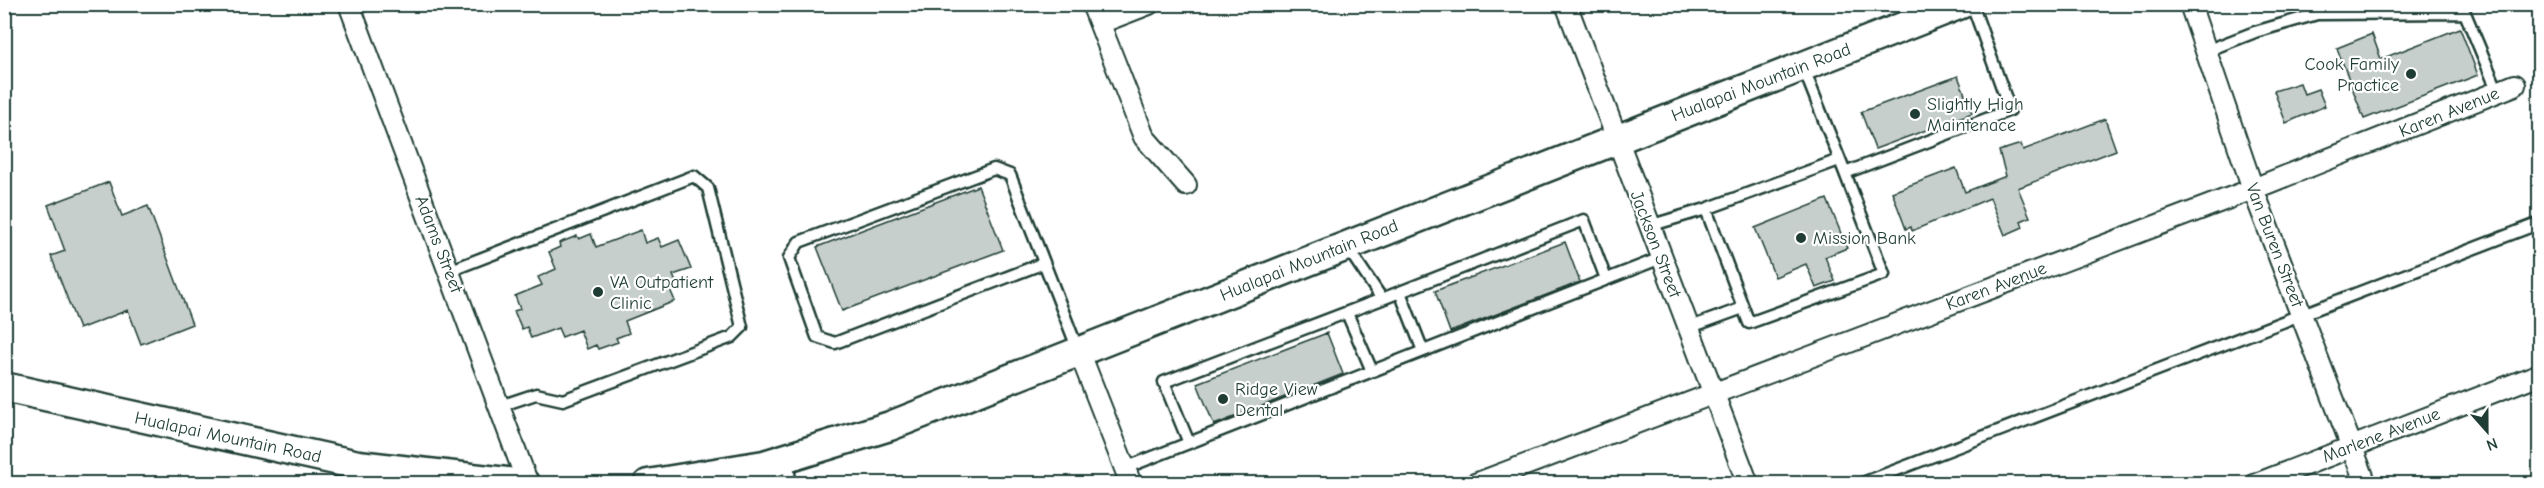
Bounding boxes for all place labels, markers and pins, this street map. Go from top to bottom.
place label: Cook Family Practice [2305,54,2400,96]
marker: Cook Family Practice [2404,67,2418,81]
place label: Slightly High Maintenace [1927,94,2024,136]
marker: Slightly High Maintenace [1908,107,1922,121]
place label: Mission Bank [1813,228,1916,249]
marker: Mission Bank [1794,231,1808,245]
place label: VA Outpatient Clinic [610,272,714,314]
marker: VA Outpatient Clinic [591,285,605,299]
place label: Ridge View Dental [1235,379,1318,421]
marker: Ridge View Dental [1216,392,1230,406]

